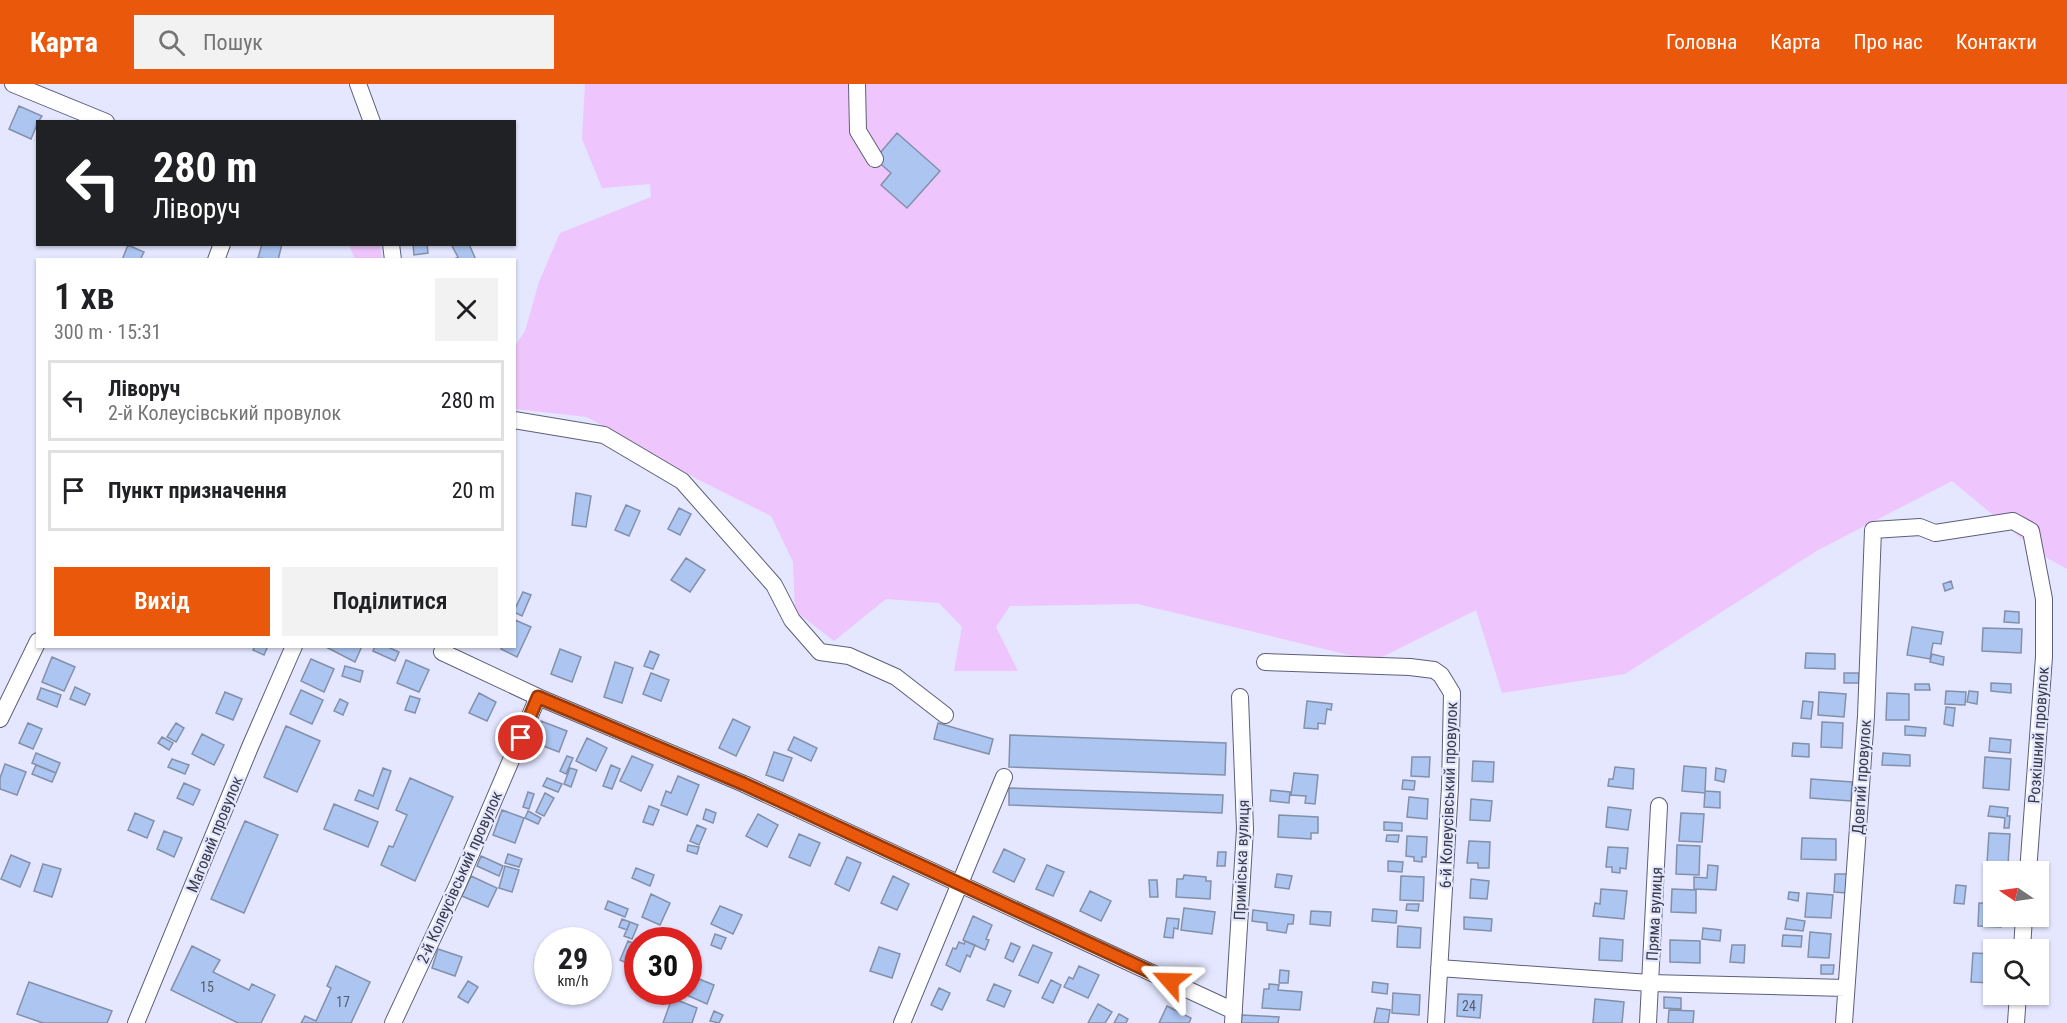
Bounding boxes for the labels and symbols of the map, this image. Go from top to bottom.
street label: Розкішний провулок [2024,666,2053,804]
street label: 6-й Колеусівський провулок [1436,701,1461,889]
pin [495,712,546,763]
street label: Довгий провулок [1848,719,1875,835]
street label: Маговий провулок [182,773,247,895]
street label: 2-й Колеусівський провулок [413,788,506,966]
street label: Приміська вулиця [1230,799,1253,921]
north arrow [1983,861,2049,927]
street label: Пряма вулиця [1643,867,1666,961]
speed limit sign: 30 [624,927,702,1005]
position arrow [1138,949,1202,1013]
house number: 15 [200,979,214,995]
house number: 17 [336,994,350,1010]
house number: 24 [1462,998,1476,1014]

